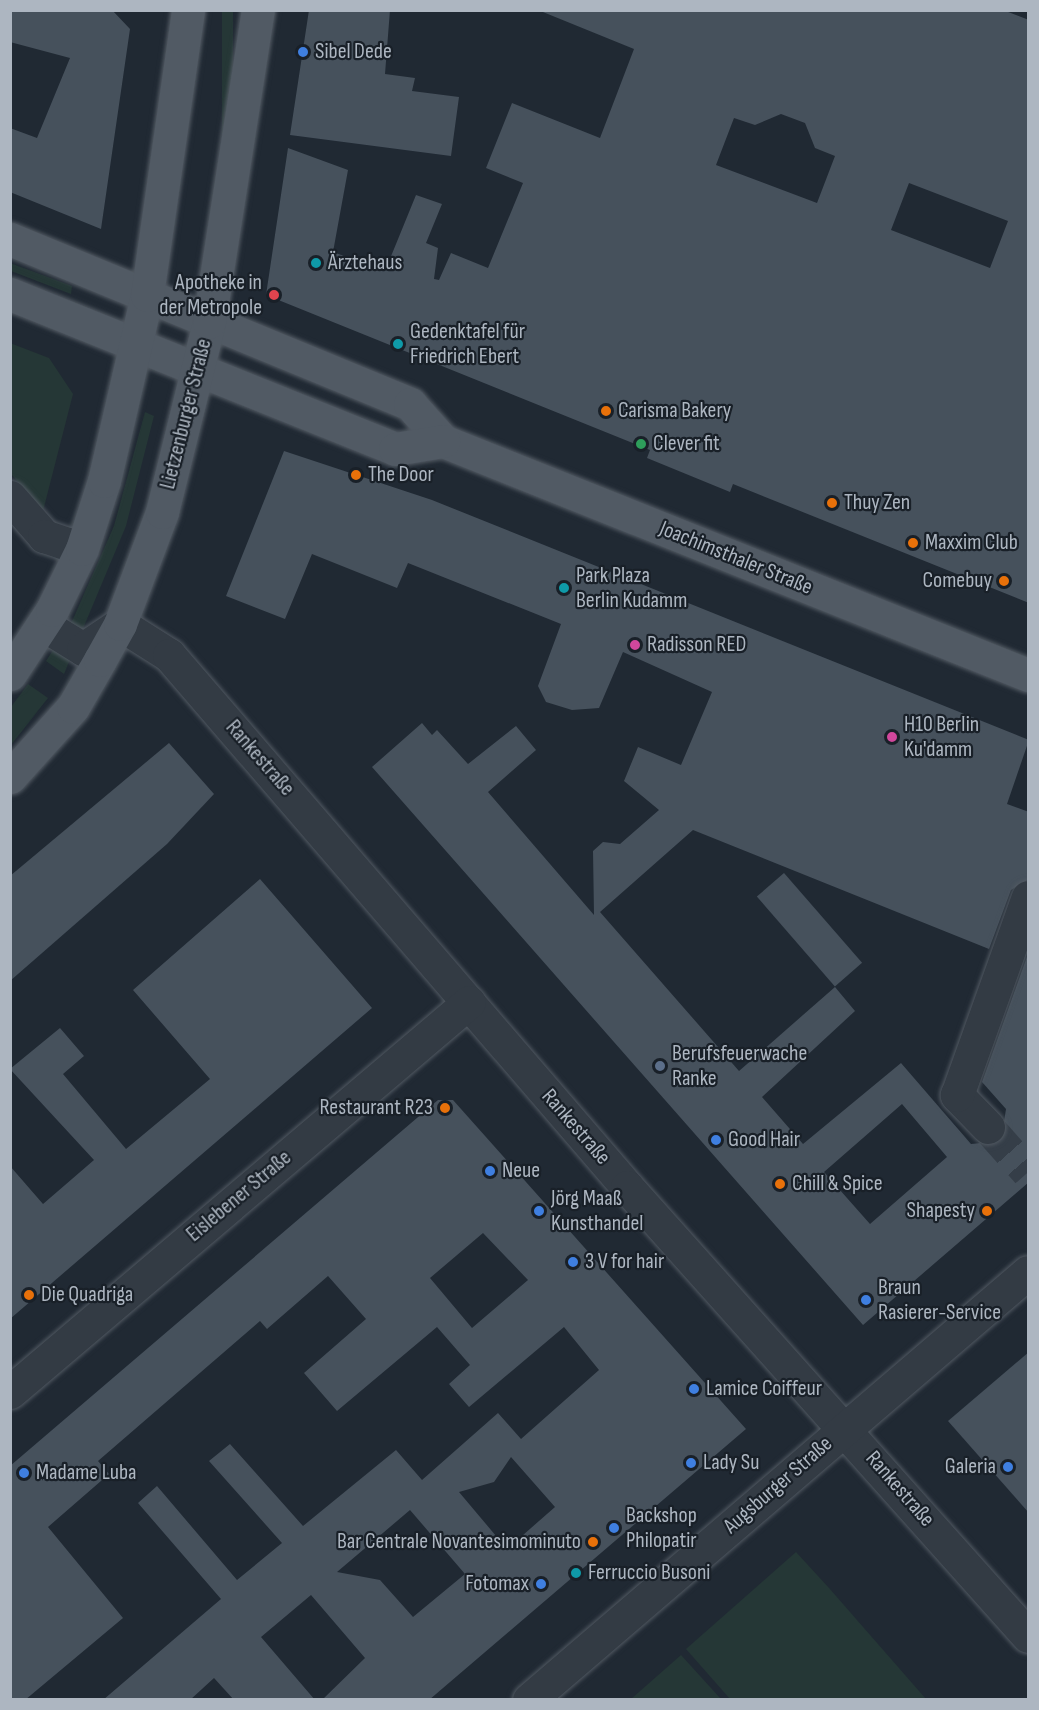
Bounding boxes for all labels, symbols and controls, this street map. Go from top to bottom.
place label: Sibel Dede [315,39,392,65]
marker: Sibel Dede [296,45,310,59]
place label: Ärztehaus [328,250,402,276]
marker: Ärztehaus [309,256,323,270]
place label: Apotheke in der Metropole [159,269,262,320]
marker: Apotheke in der Metropole [267,288,281,302]
place label: Gedenktafel für Friedrich Ebert [410,318,525,370]
street label: Lietzenburger Straße [155,336,217,492]
marker: Gedenktafel für Friedrich Ebert [391,337,405,351]
place label: Carisma Bakery [618,398,731,424]
marker: Carisma Bakery [599,404,613,418]
place label: Clever fit [653,431,720,457]
marker: Clever fit [634,437,648,451]
place label: The Door [368,462,434,488]
marker: The Door [349,468,363,482]
place label: Thuy Zen [844,490,910,516]
marker: Thuy Zen [825,496,839,510]
street label: Joachimsthaler Straße [656,515,816,601]
place label: Maxxim Club [925,530,1018,556]
marker: Maxxim Club [906,536,920,550]
place label: Park Plaza Berlin Kudamm [576,562,687,614]
place label: Comebuy [923,568,992,594]
marker: Comebuy [997,574,1011,588]
marker: Park Plaza Berlin Kudamm [557,581,571,595]
place label: Radisson RED [647,632,746,658]
marker: Radisson RED [628,638,642,652]
place label: H10 Berlin Ku'damm [904,711,979,762]
street label: Rankestraße [220,715,300,801]
marker: H10 Berlin Ku'damm [885,730,899,744]
place label: Berufsfeuerwache Ranke [672,1040,807,1092]
marker: Berufsfeuerwache Ranke [653,1059,667,1073]
street label: Rankestraße [536,1084,616,1170]
place label: Restaurant R23 [319,1095,433,1121]
marker: Restaurant R23 [438,1101,452,1115]
place label: Good Hair [728,1127,800,1153]
marker: Good Hair [709,1133,723,1147]
street label: Eislebener Straße [181,1145,297,1247]
place label: Neue [502,1158,540,1184]
marker: Neue [483,1164,497,1178]
place label: Chill & Spice [792,1171,883,1197]
marker: Chill & Spice [773,1177,787,1191]
place label: Jörg Maaß Kunsthandel [551,1185,643,1236]
place label: Shapesty [907,1198,975,1224]
marker: Jörg Maaß Kunsthandel [532,1204,546,1218]
marker: Shapesty [980,1204,994,1218]
place label: 3 V for hair [585,1249,664,1275]
marker: 3 V for hair [566,1255,580,1269]
place label: Braun Rasierer-Service [878,1274,1001,1326]
place label: Die Quadriga [41,1282,133,1308]
marker: Die Quadriga [22,1288,36,1302]
marker: Braun Rasierer-Service [859,1293,873,1307]
place label: Lamice Coiffeur [706,1376,822,1402]
marker: Lamice Coiffeur [687,1382,701,1396]
street label: Augsburger Straße [718,1431,838,1539]
street label: Rankestraße [860,1446,940,1532]
place label: Lady Su [703,1450,759,1476]
place label: Galeria [945,1454,996,1480]
marker: Lady Su [684,1456,698,1470]
place label: Madame Luba [36,1460,137,1486]
marker: Galeria [1001,1460,1015,1474]
marker: Madame Luba [17,1466,31,1480]
place label: Backshop Philopatir [626,1502,697,1554]
marker: Backshop Philopatir [607,1521,621,1535]
place label: Bar Centrale Novantesimominuto [337,1529,581,1555]
marker: Bar Centrale Novantesimominuto [586,1535,600,1549]
place label: Ferruccio Busoni [588,1560,710,1586]
marker: Ferruccio Busoni [569,1566,583,1580]
place label: Fotomax [465,1571,529,1597]
marker: Fotomax [534,1577,548,1591]

